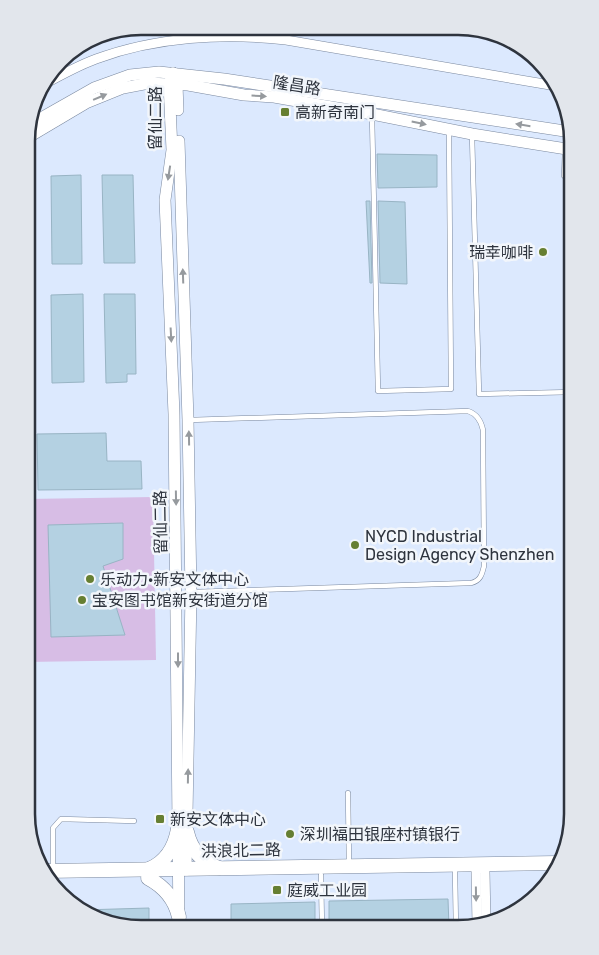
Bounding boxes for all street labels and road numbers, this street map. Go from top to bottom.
street label: 隆昌路 [272,72,322,99]
street label: 留仙二路 [146,86,165,150]
street label: 留仙二路 [150,490,171,554]
street label: 洪浪北二路 [201,840,281,861]

